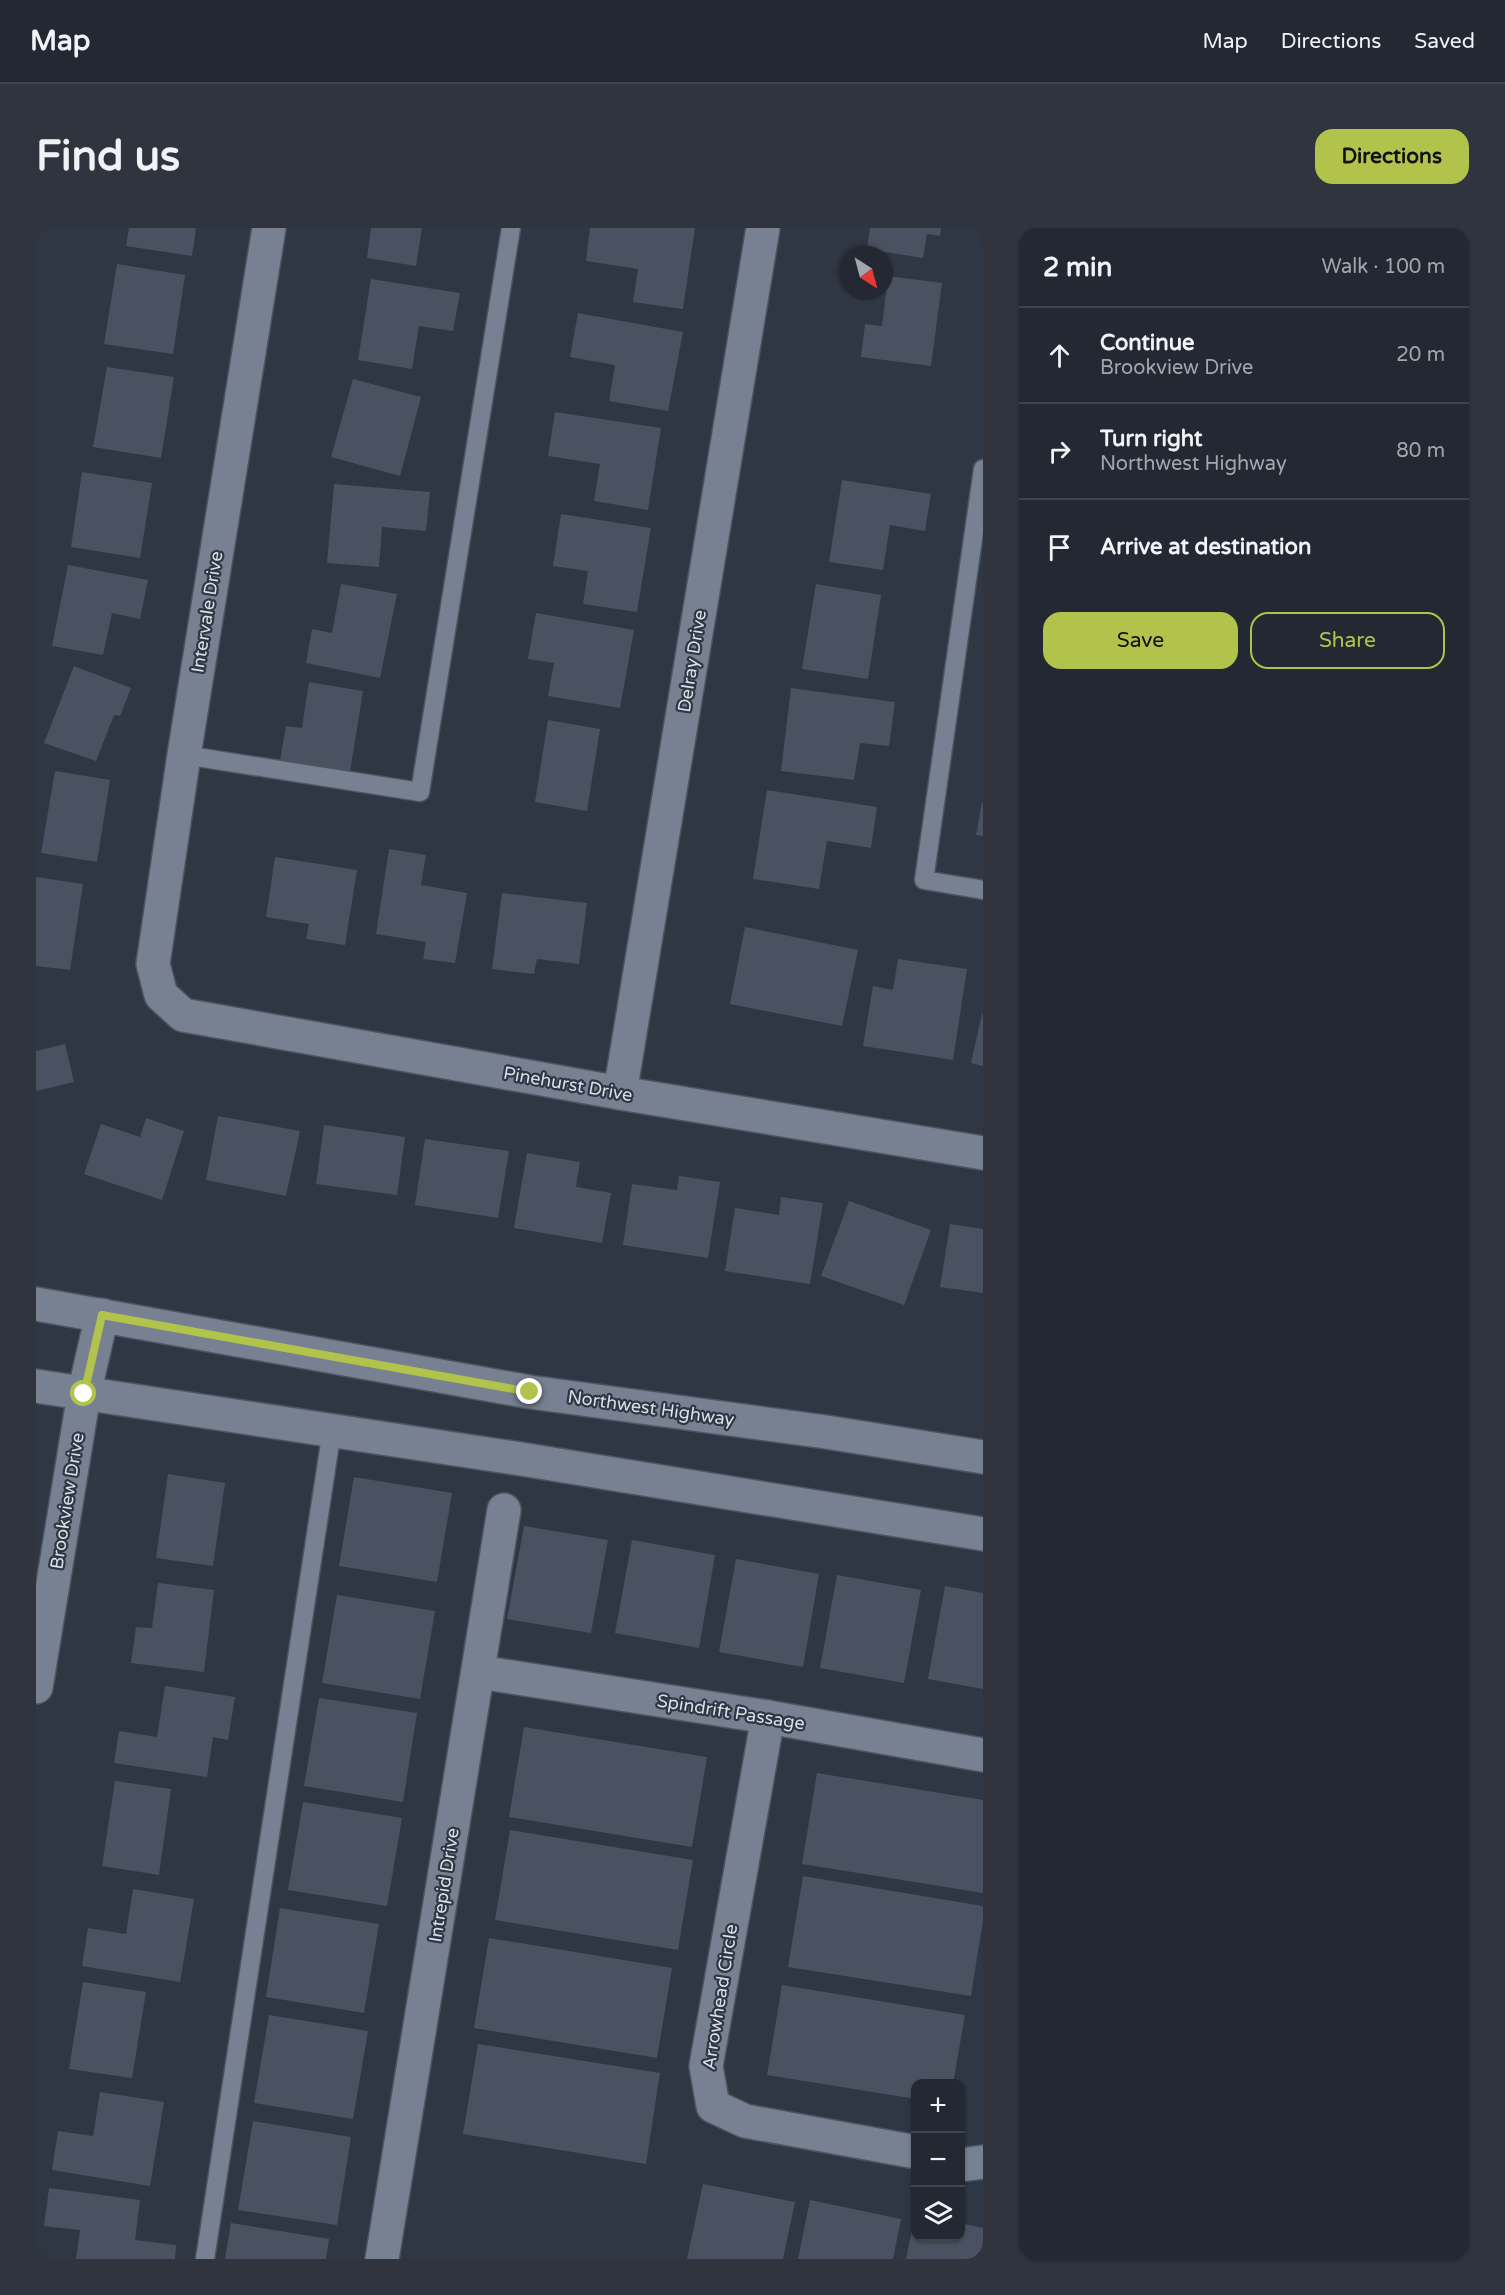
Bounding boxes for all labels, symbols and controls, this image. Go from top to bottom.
text: Map [30,24,90,58]
text: Map [1202,29,1248,54]
text: Directions [1281,29,1381,54]
text: Saved [1414,29,1475,54]
button: Directions [1315,129,1469,184]
text: Find us [36,131,180,182]
north arrow [839,246,893,300]
text: 2 min [1043,252,1112,283]
text: Walk · 100 m [1322,255,1445,279]
text: Continue [1100,330,1195,356]
icon: ahead [1043,339,1076,372]
text: 20 m [1396,343,1445,367]
text: Brookview Drive [1100,356,1253,380]
text: Turn right [1100,426,1202,452]
icon: right [1043,435,1076,468]
text: 80 m [1396,439,1445,463]
text: Northwest Highway [1100,452,1287,476]
icon: arrive [1043,531,1076,564]
text: Arrive at destination [1100,534,1311,560]
street label: Intervale Drive [187,550,227,674]
street label: Delray Drive [673,608,711,714]
button: Save [1043,612,1238,669]
button: Share [1250,612,1445,669]
street label: Pinehurst Drive [502,1062,634,1106]
route end [516,1378,542,1404]
route start [70,1380,96,1406]
street label: Northwest Highway [566,1385,736,1431]
street label: Brookview Drive [45,1431,89,1571]
street label: Spindrift Passage [655,1689,807,1735]
street label: Intrepid Drive [424,1826,464,1944]
street label: Arrowhead Circle [698,1923,742,2071]
map controls [911,2079,965,2241]
button: + [911,2079,965,2133]
button: − [911,2133,965,2187]
button: layers [911,2187,965,2241]

